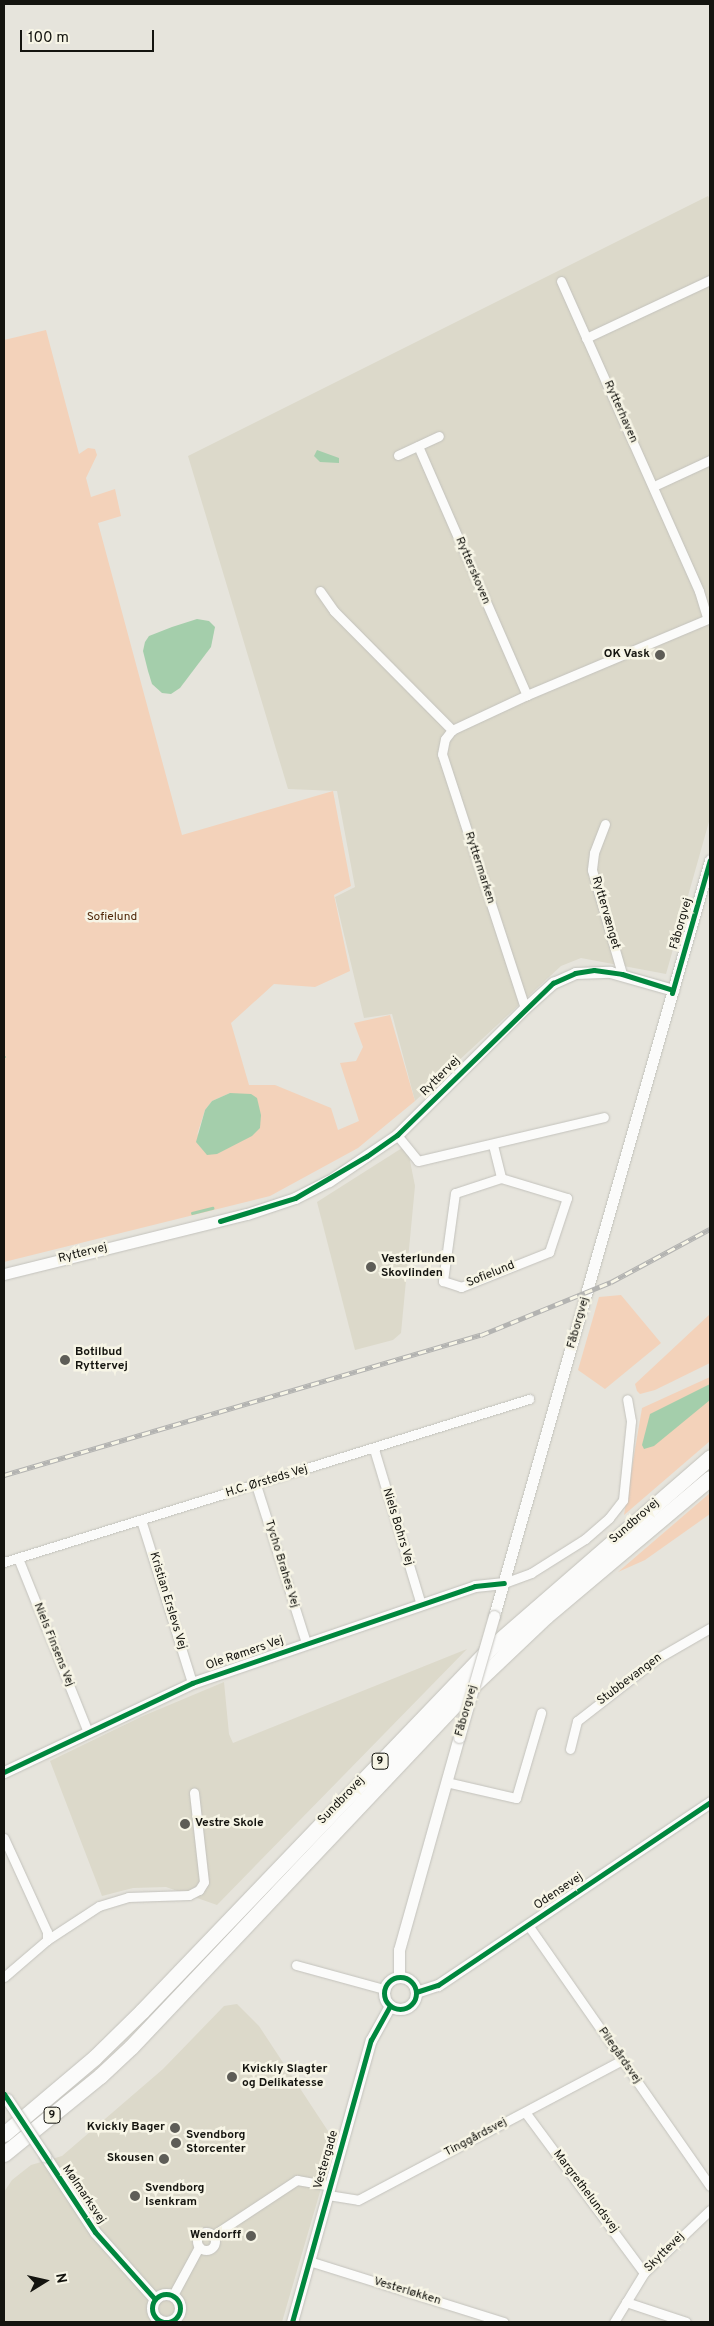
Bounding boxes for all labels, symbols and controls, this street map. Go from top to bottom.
scale bar [22,20,156,52]
text: 100 m [28,29,69,48]
street label: Rytterhaven [600,379,640,445]
street label: Rytterskoven [451,535,493,607]
place label: OK Vask [603,648,650,662]
marker: OK Vask [654,649,666,661]
street label: Ryttermarken [461,830,497,906]
street label: Ryttervænget [588,875,622,951]
street label: Fåborgvej [668,897,696,951]
park label: Sofielund [87,911,137,925]
street label: Ryttervej [418,1054,464,1100]
street label: Ryttervej [57,1241,109,1267]
place label: Vesterlunden Skovlinden [381,1253,455,1281]
street label: Sofielund [465,1259,517,1291]
marker: Vesterlunden Skovlinden [365,1261,377,1273]
street label: Fåborgvej [565,1296,593,1350]
place label: Botilbud Ryttervej [75,1346,128,1374]
marker: Botilbud Ryttervej [59,1354,71,1366]
street label: H.C. Ørsteds Vej [224,1463,310,1501]
street label: Niels Bohrs Vej [378,1486,416,1568]
street label: Sundbrovej [607,1497,663,1547]
street label: Tycho Brahes Vej [261,1518,301,1610]
street label: Kristian Erslevs Vej [145,1550,189,1652]
street label: Niels Finsens Vej [30,1601,76,1689]
street label: Ole Rømers Vej [204,1634,286,1674]
street label: Stubbevangen [595,1651,665,1709]
street label: Fåborgvej [453,1684,481,1738]
road number: 9 [371,1752,389,1770]
street label: Sundbrovej [316,1774,368,1828]
place label: Vestre Skole [195,1817,264,1831]
marker: Vestre Skole [179,1818,191,1830]
street label: Odensevej [532,1870,586,1914]
street label: Pilegårdsvej [594,2025,644,2087]
place label: Kvickly Slagter og Delikatesse [242,2063,327,2091]
marker: Kvickly Slagter og Delikatesse [226,2071,238,2083]
road number: 9 [43,2106,61,2124]
street label: Tinggårdsvej [442,2115,510,2161]
place label: Kvickly Bager [87,2121,165,2135]
marker: Kvickly Bager [169,2122,181,2134]
place label: Svendborg Storcenter [186,2129,246,2157]
street label: Vestergade [312,2129,342,2191]
marker: Svendborg Storcenter [170,2137,182,2149]
street label: Margrethelundsvej [549,2148,621,2236]
place label: Skousen [107,2152,154,2166]
marker: Skousen [158,2153,170,2165]
street label: Mølmarksvej [58,2163,108,2227]
place label: Svendborg Isenkram [145,2182,205,2210]
marker: Svendborg Isenkram [129,2190,141,2202]
place label: Wendorff [190,2229,241,2243]
marker: Wendorff [245,2230,257,2242]
street label: Skyttevej [642,2230,688,2276]
north arrow [20,2256,70,2306]
text: N [51,2272,70,2285]
street label: Vesterløkken [372,2275,442,2309]

